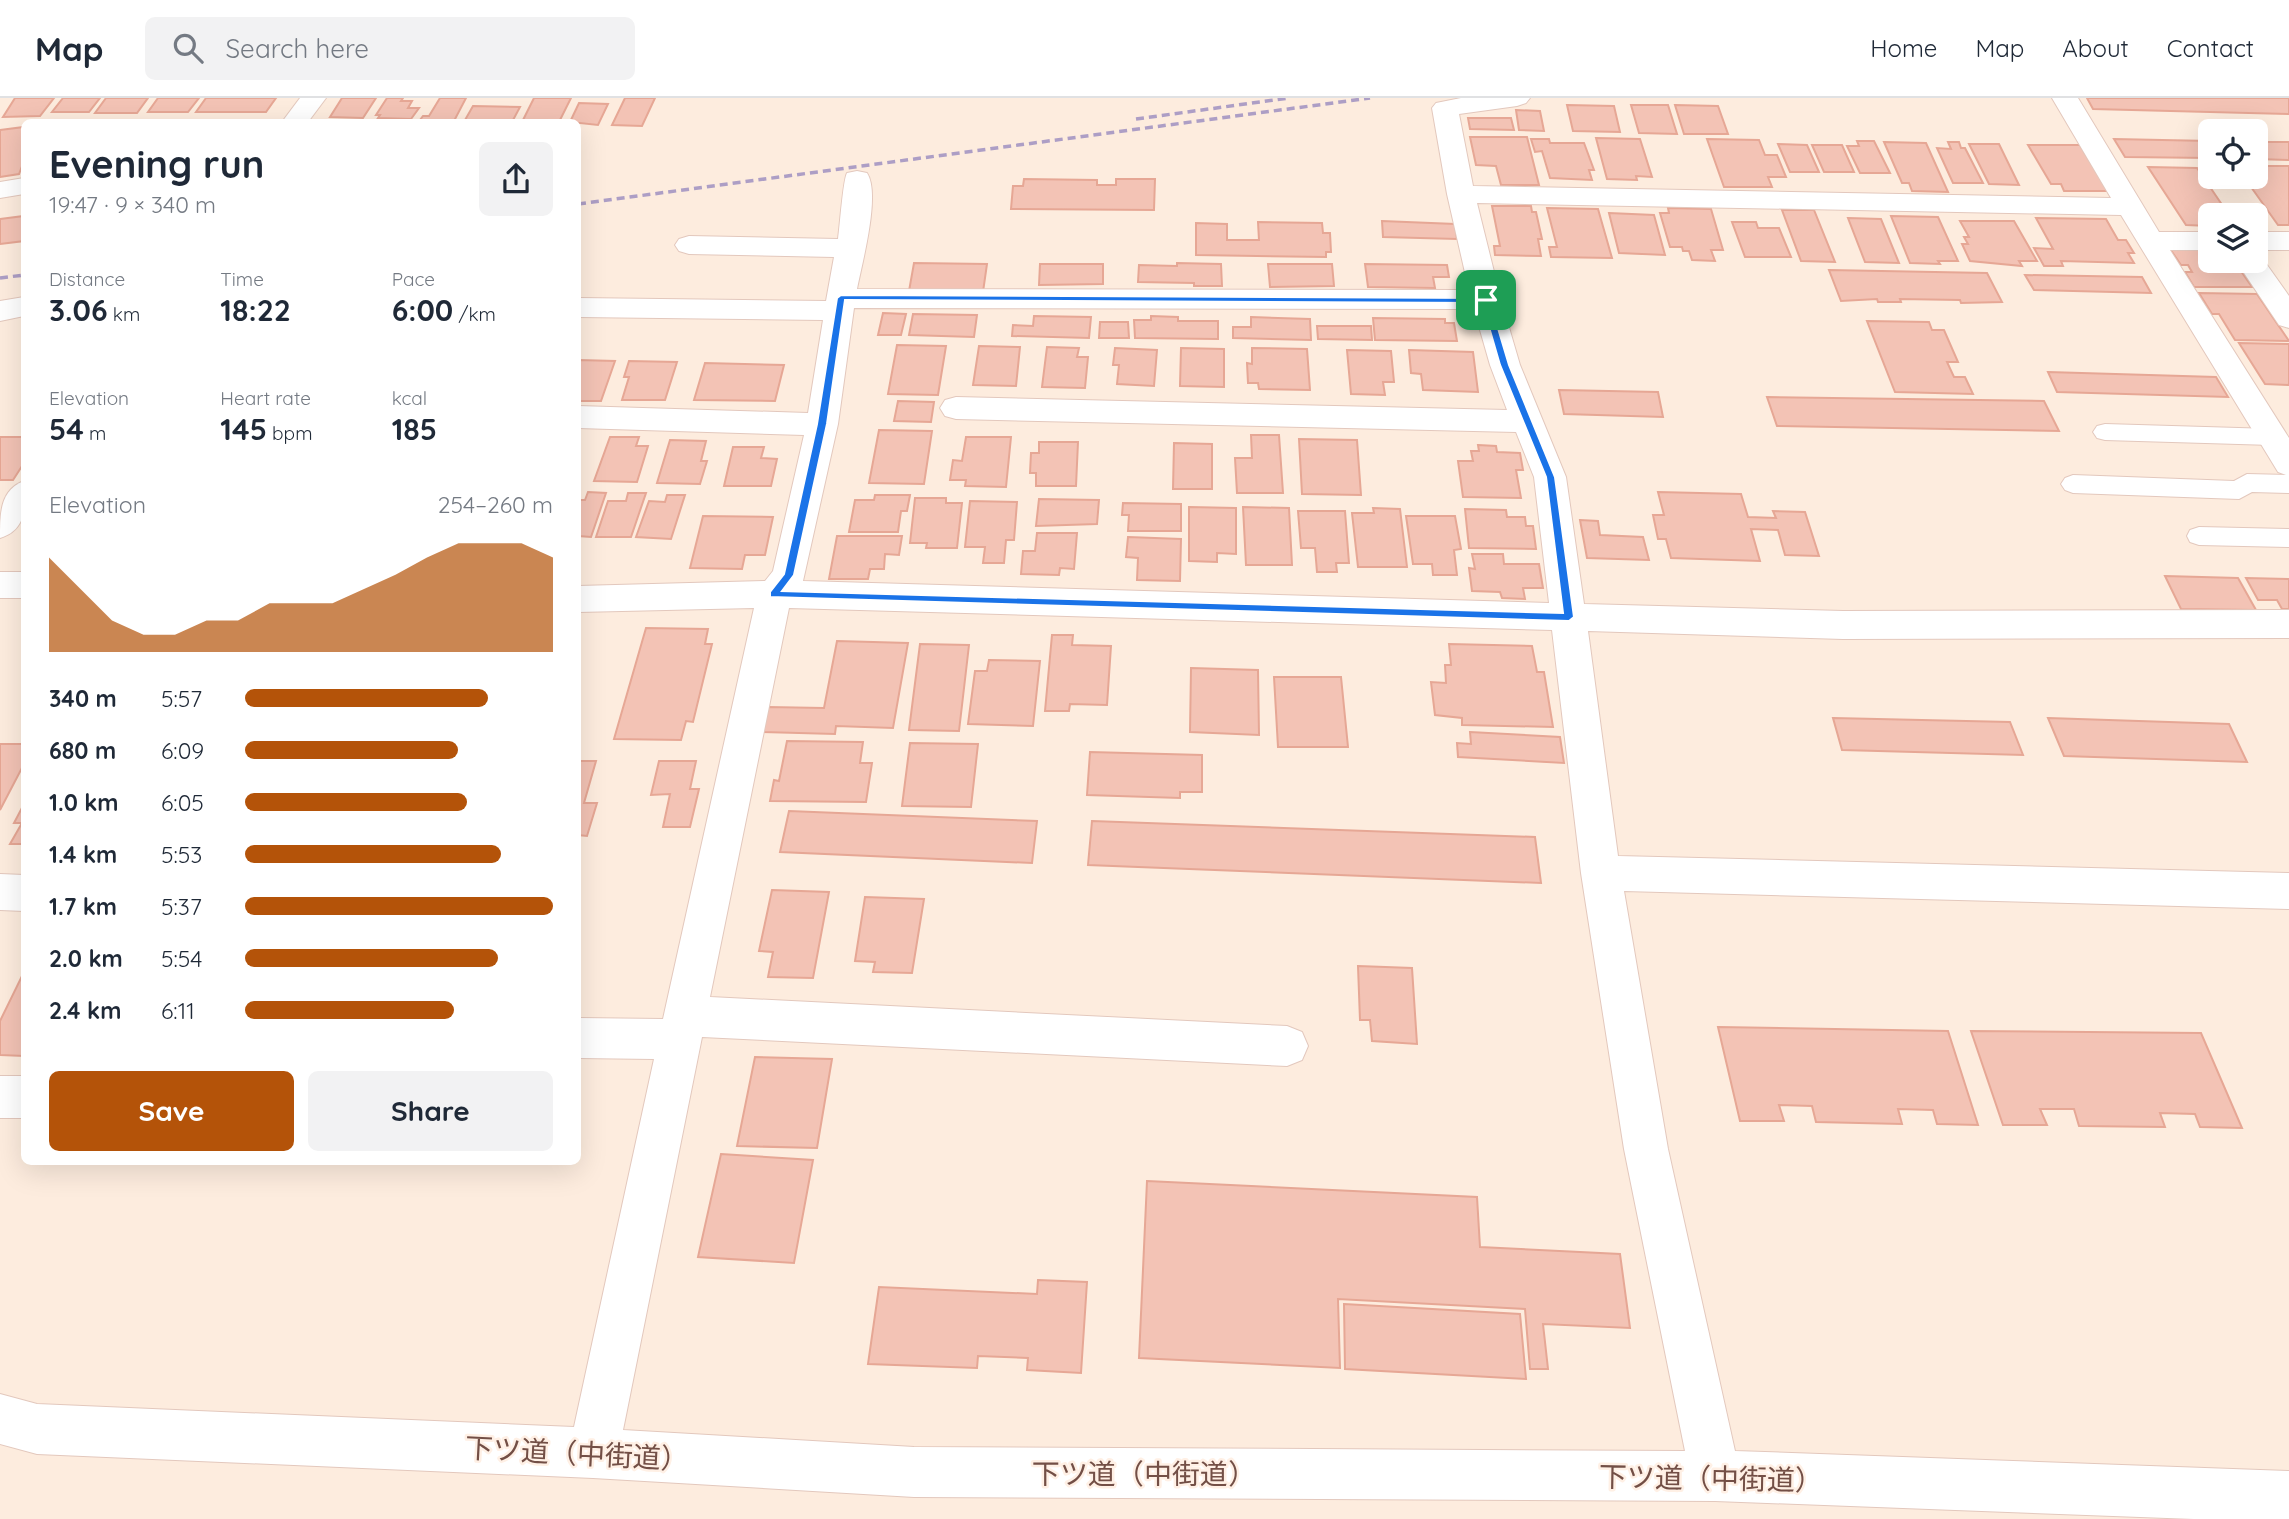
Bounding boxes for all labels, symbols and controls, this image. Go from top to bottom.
search box [145,17,635,80]
text: Map [35,28,103,69]
icon: search [169,29,207,67]
text: Search here [225,32,369,65]
text: Home [1870,33,1937,63]
text: Map [1975,33,2024,63]
text: About [2062,33,2129,63]
text: Contact [2167,33,2254,63]
map controls [2198,119,2268,273]
button: locate [2198,119,2268,189]
text: Evening run [49,140,264,188]
button: share [479,142,553,216]
text: 19:47 · 9 × 340 m [49,190,216,219]
button: layers [2198,203,2268,273]
text: Distance [49,267,125,291]
text: Time [220,267,264,291]
text: Pace [392,267,435,291]
pin [1456,270,1516,330]
icon: arrive [1467,281,1505,319]
text: 3.06 [49,291,108,329]
text: 18:22 [220,291,291,329]
text: 6:00 [392,291,453,329]
text: km [108,302,140,326]
text: /km [453,302,496,326]
text: Elevation [49,386,129,410]
text: Heart rate [220,386,311,410]
text: kcal [392,386,427,410]
text: 54 [49,410,84,448]
text: 145 [220,410,267,448]
text: 185 [392,410,437,448]
text: m [84,421,106,445]
text: bpm [267,421,312,445]
text: Elevation [49,490,146,519]
text: 254–260 m [438,490,553,519]
text: 340 m [49,684,117,713]
text: 5:57 [161,684,202,713]
text: 680 m [49,736,116,765]
text: 6:09 [161,736,204,765]
text: 1.0 km [49,788,119,817]
text: 6:05 [161,788,204,817]
text: 1.4 km [49,840,117,869]
text: 5:53 [161,840,202,869]
text: 1.7 km [49,892,117,921]
text: 5:37 [161,892,202,921]
text: 2.0 km [49,944,123,973]
text: 5:54 [161,944,203,973]
text: 2.4 km [49,996,121,1025]
text: 6:11 [161,996,195,1025]
button: Save [49,1071,294,1151]
button: Share [308,1071,553,1151]
street label: 下ツ道（中街道） [464,1430,690,1476]
street label: 下ツ道（中街道） [1032,1456,1256,1491]
street label: 下ツ道（中街道） [1599,1459,1823,1497]

